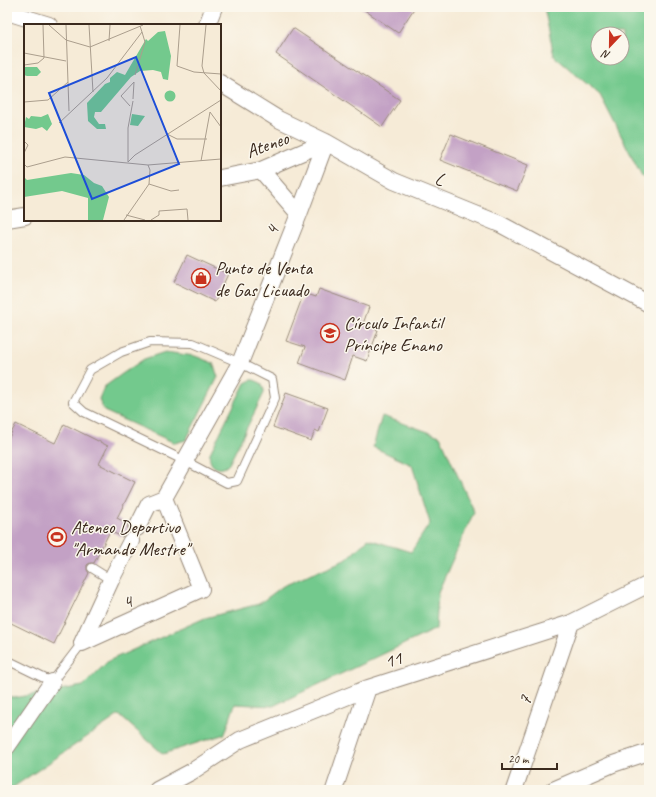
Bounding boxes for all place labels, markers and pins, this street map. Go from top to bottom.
place label: Punto de Venta de Gas Licuado [215,256,313,302]
shop icon: Punto de Venta de Gas Licuado [190,267,212,289]
place label: Círculo Infantil Príncipe Enano [344,311,446,357]
school or university icon: Círculo Infantil Príncipe Enano [319,322,341,344]
place label: Ateneo Deportivo "Armando Mestre" [71,515,193,561]
sports icon: Ateneo Deportivo "Armando Mestre" [46,526,68,548]

